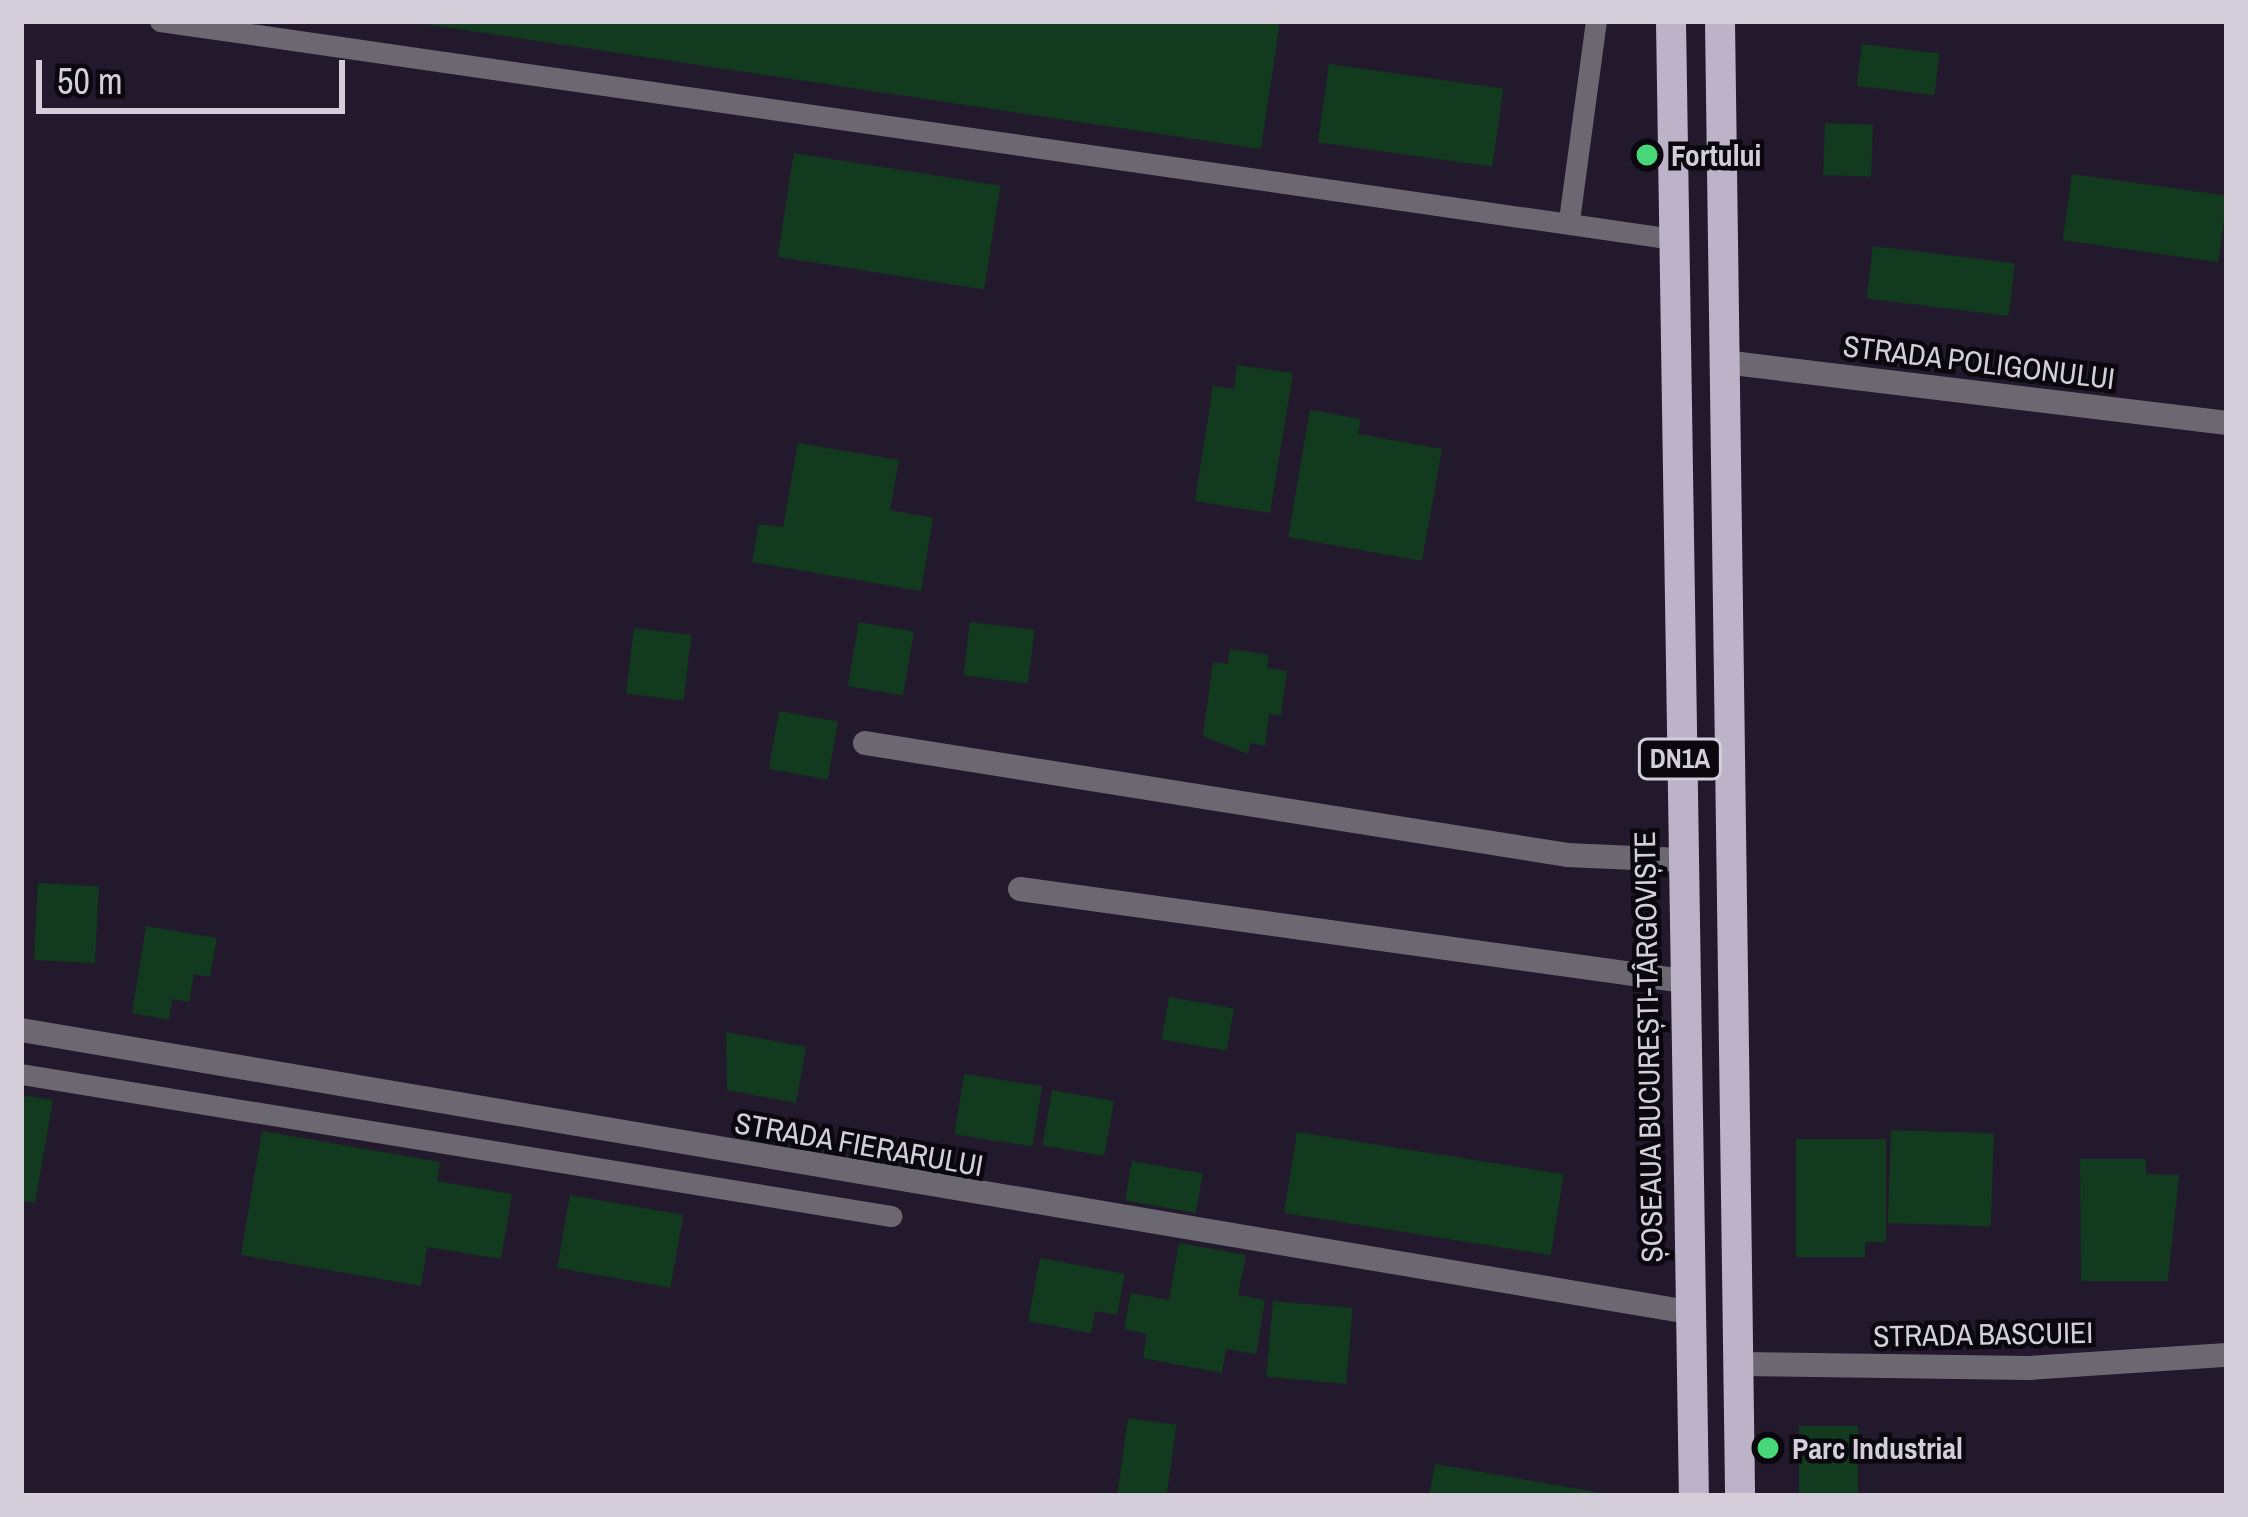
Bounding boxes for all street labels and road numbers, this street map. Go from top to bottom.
street label: STRADA POLIGONULUI [1840,327,2118,397]
road number: DN1A [1635,738,1725,780]
street label: ȘOSEAUA BUCUREȘTI-TÂRGOVIȘTE [1626,830,1670,1264]
street label: STRADA FIERARULUI [731,1104,987,1184]
street label: STRADA BASCUIEI [1872,1314,2094,1354]

